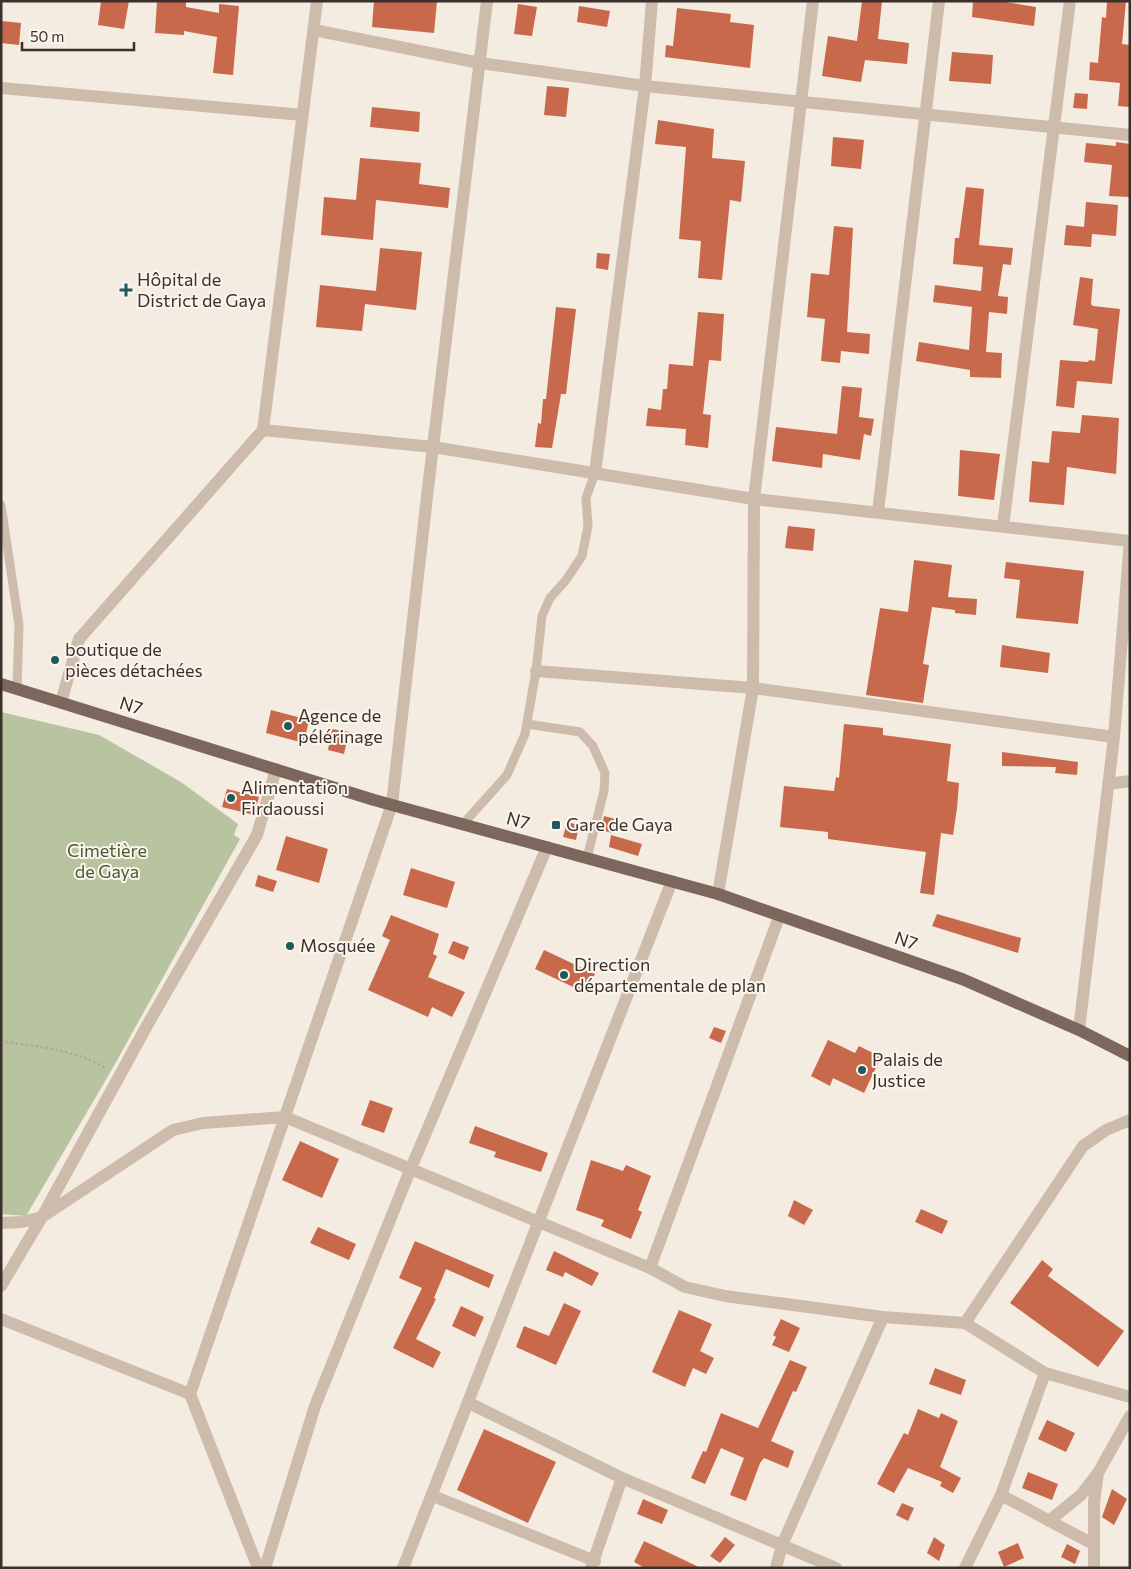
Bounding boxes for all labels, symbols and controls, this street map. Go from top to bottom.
scale bar [22,20,135,52]
text: 50 m [30,27,64,45]
place label: Hôpital de District de Gaya [137,268,266,311]
marker: Hôpital de District de Gaya [119,283,133,297]
place label: boutique de pièces détachées [65,638,203,681]
marker: boutique de pièces détachées [49,654,61,666]
street label: N7 [117,691,146,719]
place label: Agence de pélérinage [298,704,383,747]
marker: Agence de pélérinage [282,720,294,732]
place label: Alimentation Firdaoussi [241,776,348,819]
marker: Alimentation Firdaoussi [225,792,237,804]
street label: N7 [504,806,532,834]
place label: Gare de Gaya [566,813,673,835]
marker: Gare de Gaya [550,819,562,831]
park label: Cimetière de Gaya [67,839,147,882]
street label: N7 [892,926,921,954]
place label: Mosquée [300,934,376,956]
marker: Mosquée [284,940,296,952]
place label: Direction départementale de plan [574,953,766,996]
marker: Direction départementale de plan [558,969,570,981]
place label: Palais de Justice [872,1048,943,1091]
marker: Palais de Justice [856,1064,868,1076]

